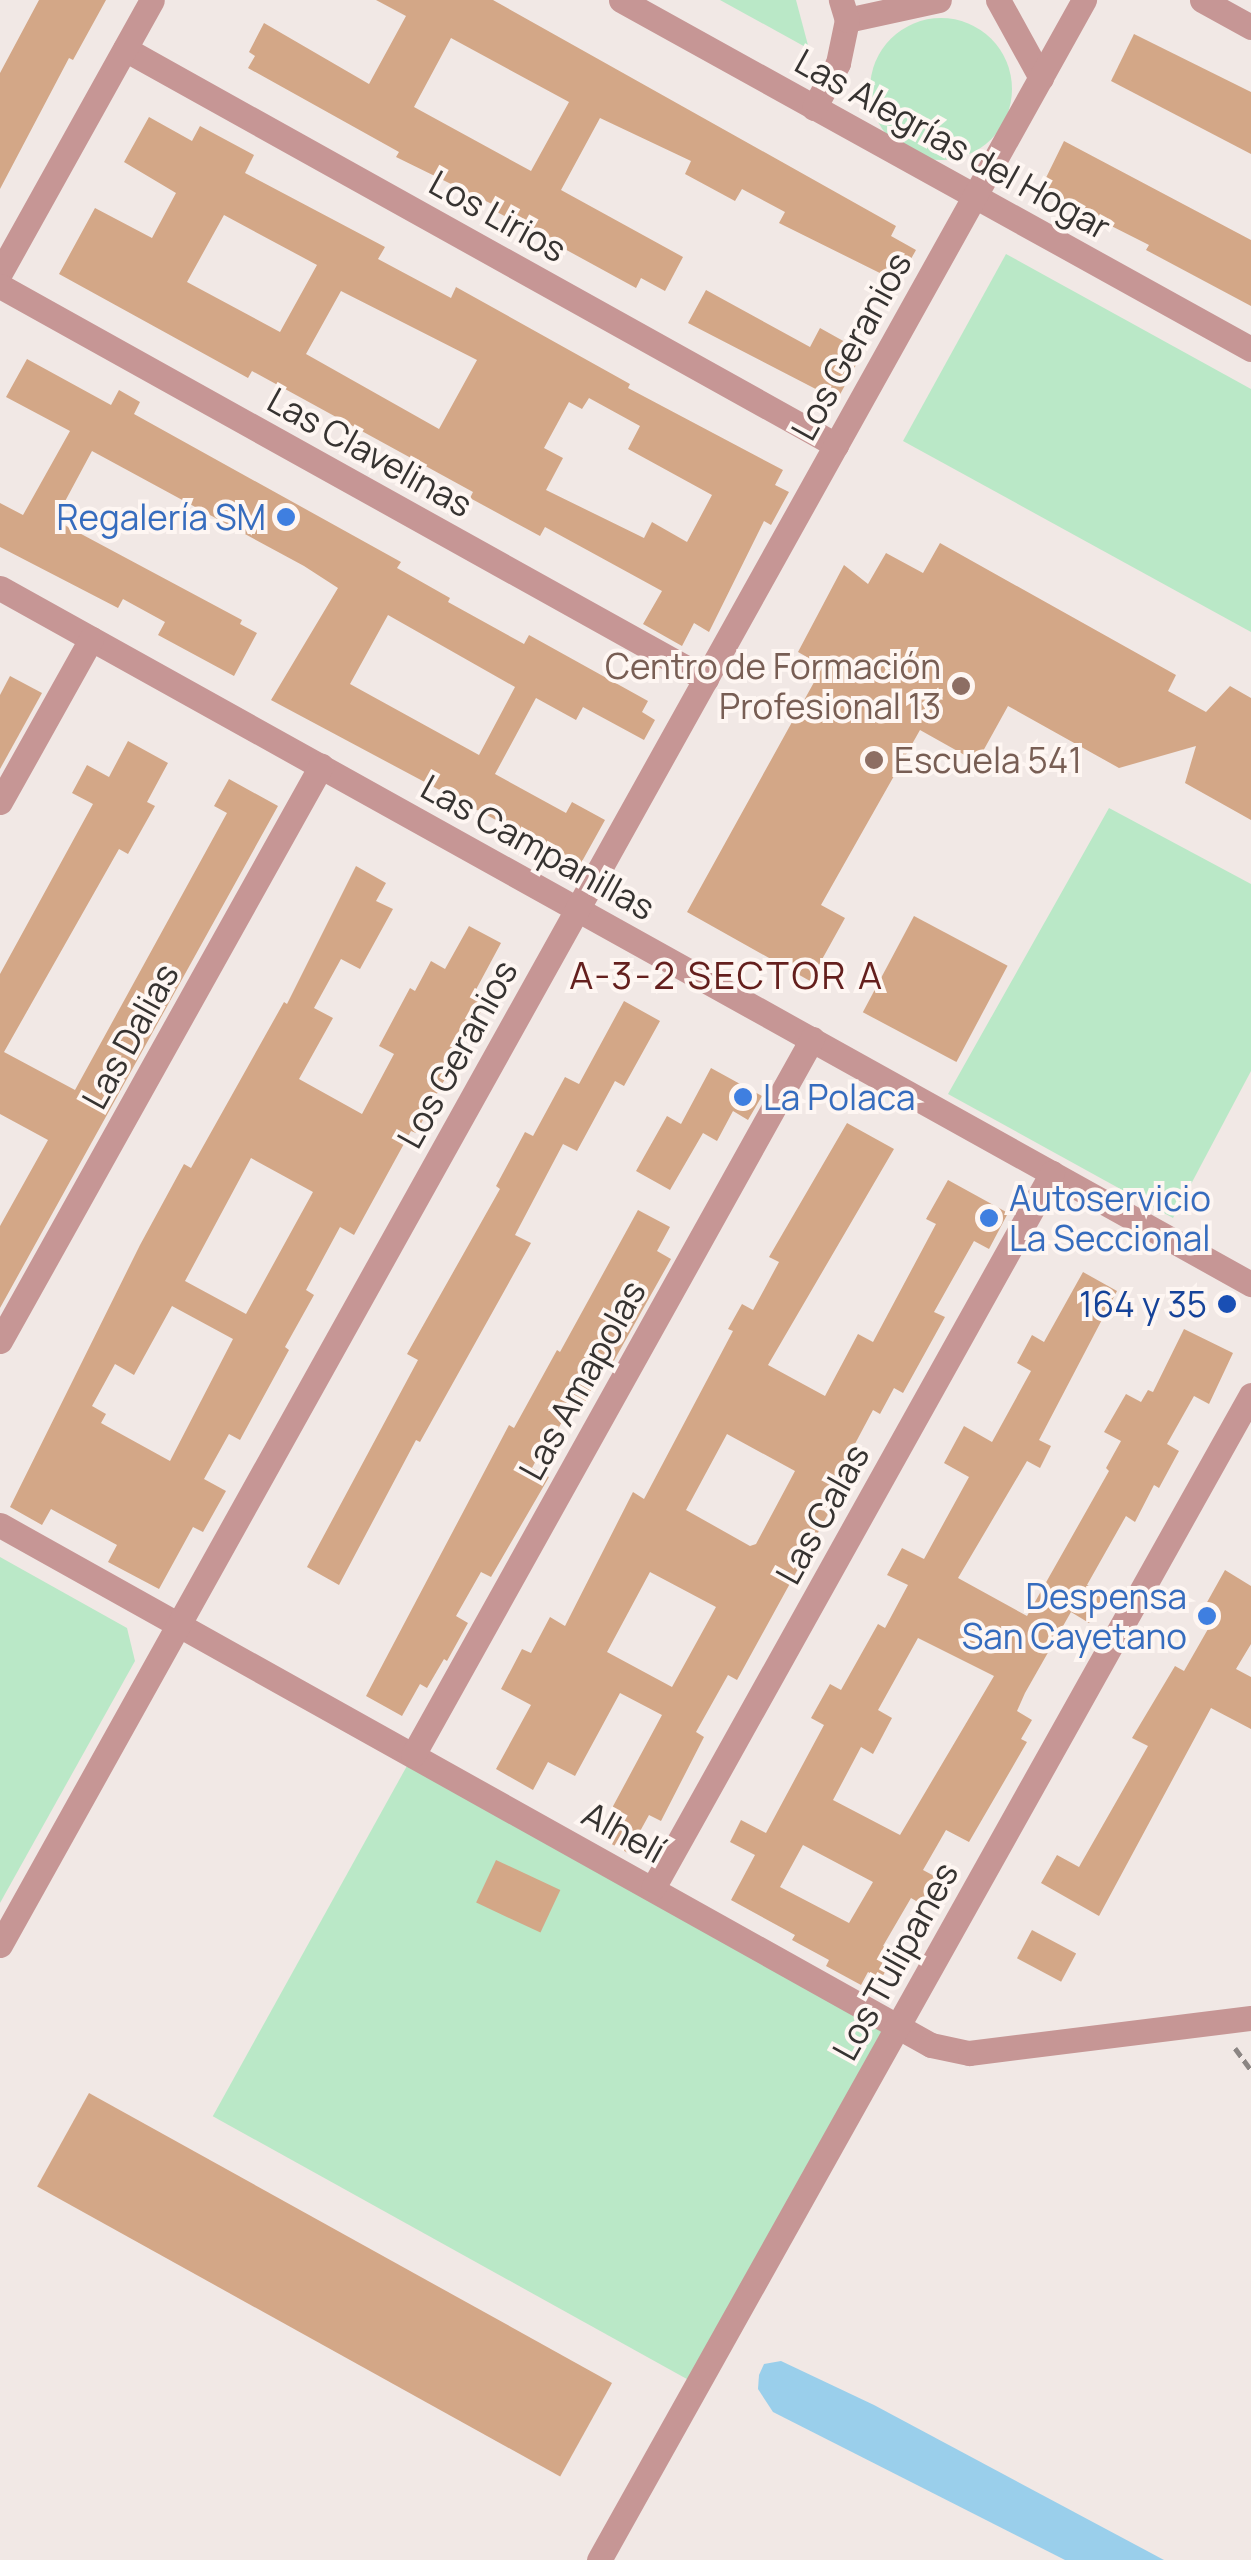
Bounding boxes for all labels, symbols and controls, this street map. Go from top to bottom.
street label: Las Alegrías del Hogar [788,40,1118,248]
street label: Los Lirios [422,161,574,271]
street label: Los Geranios [782,245,920,447]
street label: Las Clavelinas [260,379,480,525]
place label: Regalería SM [56,496,266,538]
marker: Regalería SM [275,506,297,528]
place label: Centro de Formación Profesional 13 [605,645,941,727]
marker: Centro de Formación Profesional 13 [950,675,972,697]
place label: Escuela 541 [894,739,1082,781]
marker: Escuela 541 [863,749,885,771]
street label: Las Campanillas [414,766,662,928]
district label: A-3-2 SECTOR A [569,952,885,998]
street label: Los Geranios [388,953,526,1155]
street label: Las Dalias [73,956,187,1116]
place label: La Polaca [763,1076,915,1118]
marker: La Polaca [732,1086,754,1108]
place label: Autoservicio La Seccional [1009,1177,1211,1259]
marker: Autoservicio La Seccional [978,1207,1000,1229]
street label: Las Amapolas [510,1273,654,1487]
place label: 164 y 35 [1079,1283,1207,1325]
marker: 164 y 35 [1216,1293,1238,1315]
street label: Las Calas [767,1437,877,1591]
place label: Despensa San Cayetano [962,1575,1187,1657]
marker: Despensa San Cayetano [1196,1605,1218,1627]
street label: Alhelí [575,1792,673,1872]
street label: Los Tulipanes [823,1855,967,2067]

